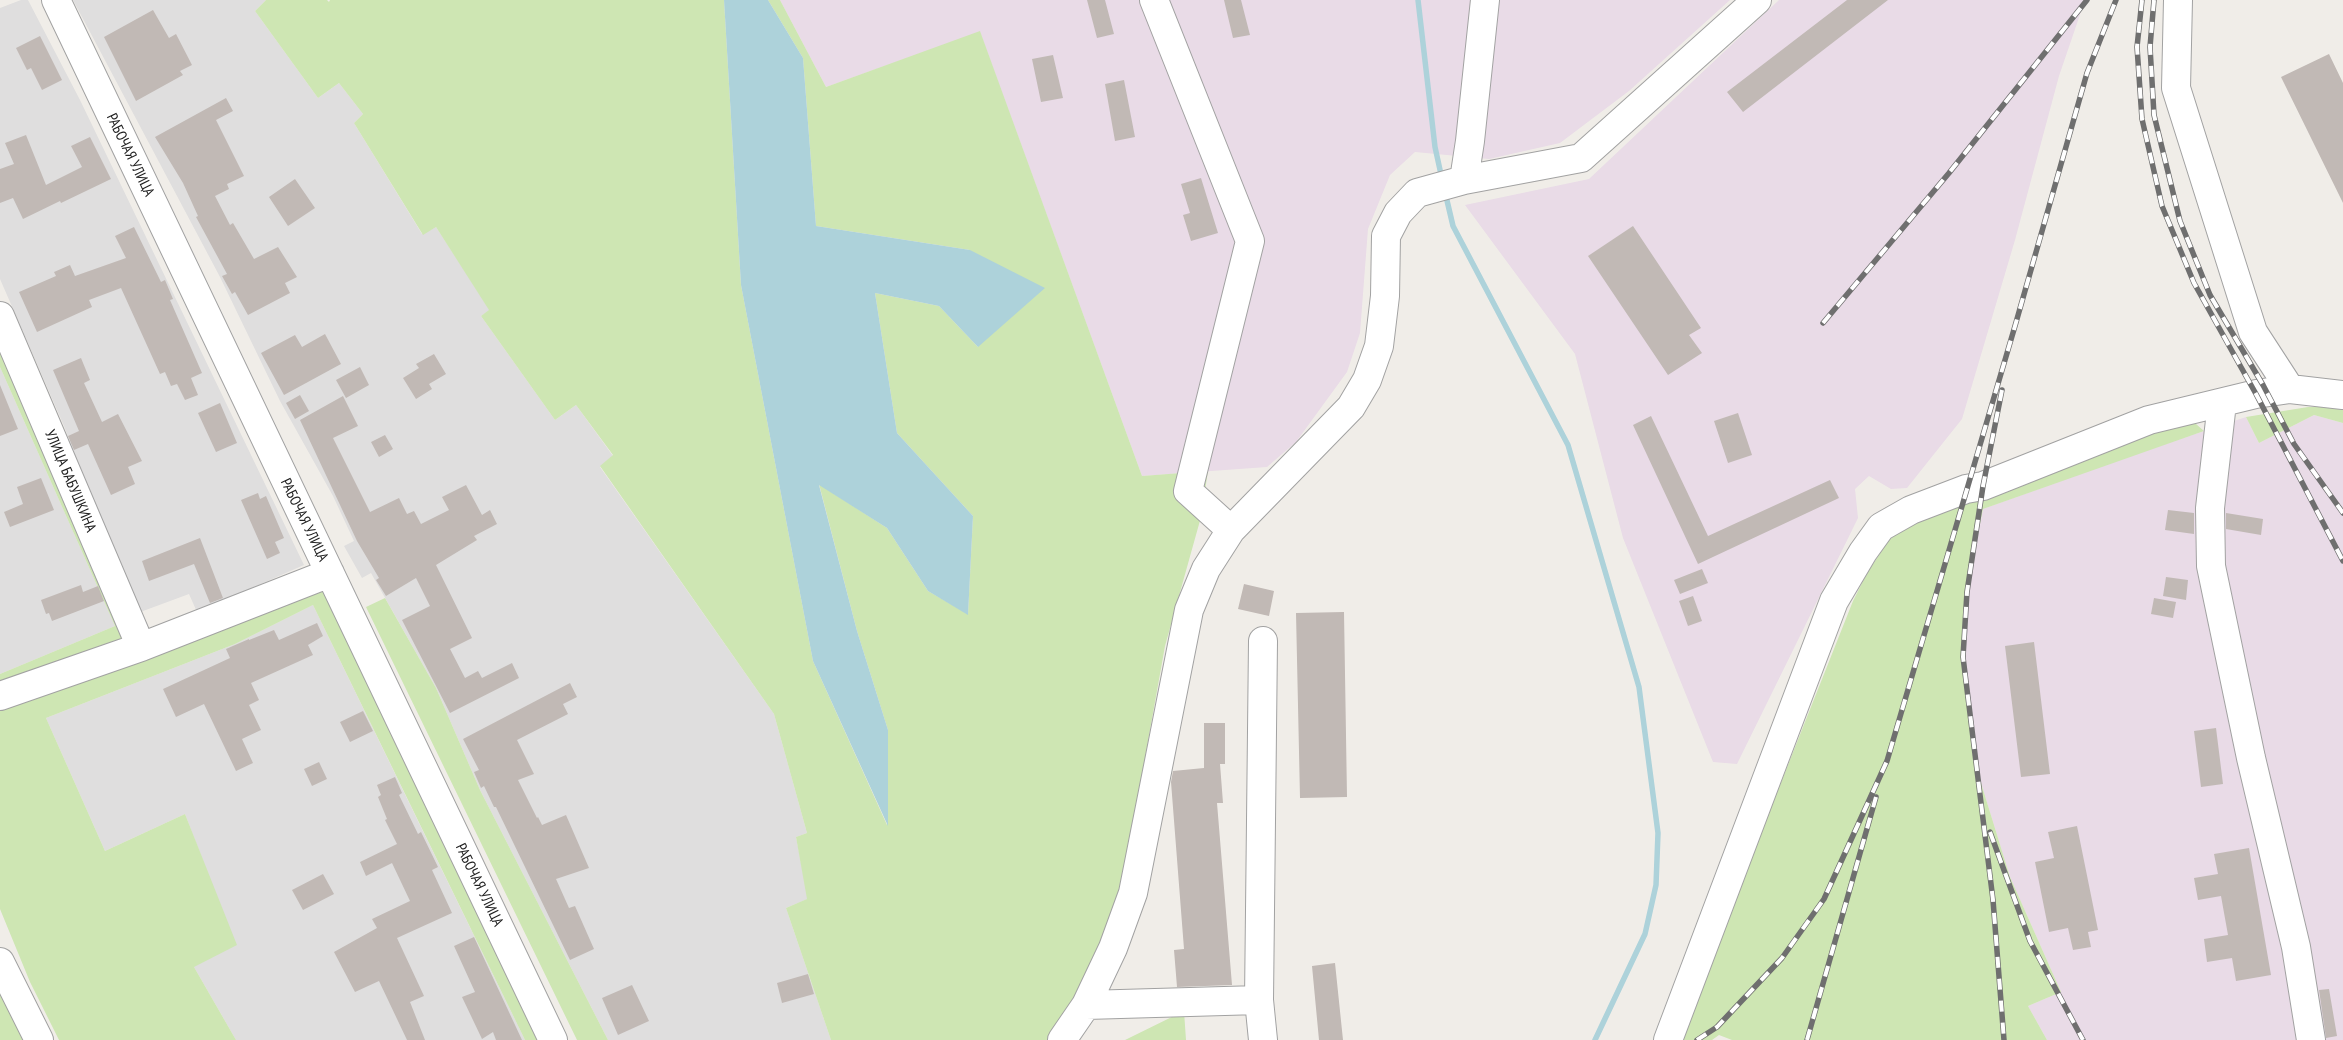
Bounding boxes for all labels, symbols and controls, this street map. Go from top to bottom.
street label: РАБОЧАЯ УЛИЦА [102,111,158,199]
street label: УЛИЦА БАБУШКИНА [40,427,100,535]
street label: РАБОЧАЯ УЛИЦА [276,476,332,564]
street label: РАБОЧАЯ УЛИЦА [451,841,507,929]

